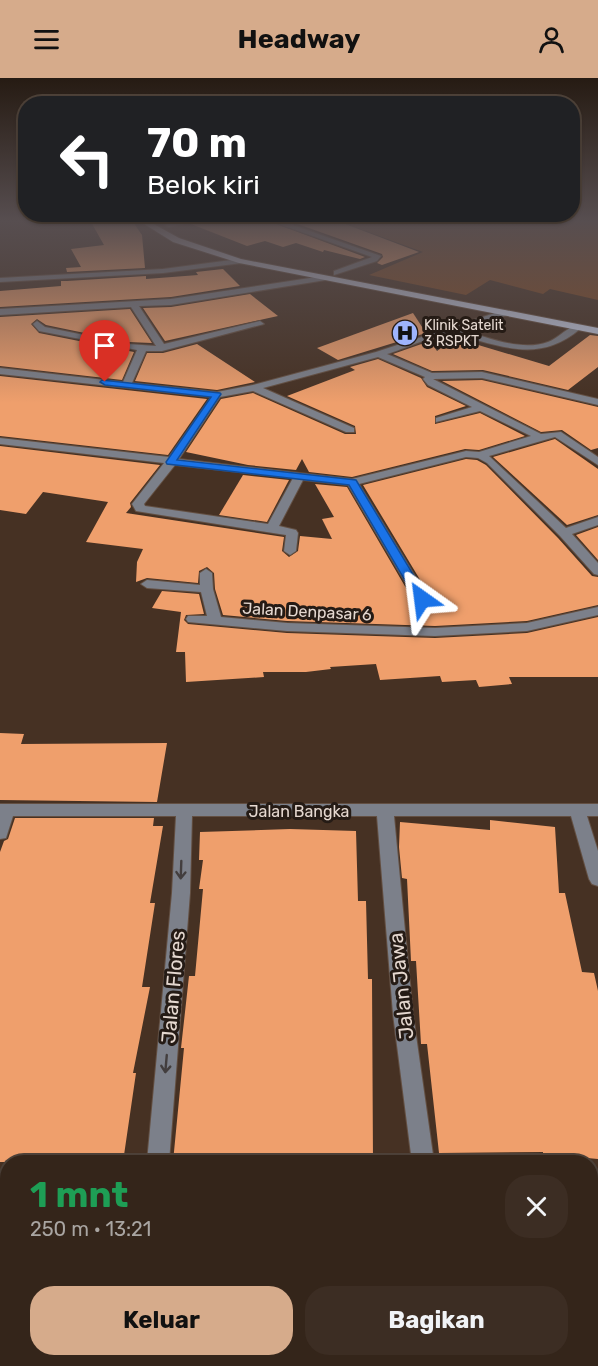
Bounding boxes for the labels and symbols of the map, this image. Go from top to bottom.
place label: Klinik Satelit 3 RSPKT [424,317,504,350]
hospital icon: Klinik Satelit 3 RSPKT [390,318,420,348]
pin [79,320,130,382]
position arrow [390,567,454,631]
street label: Jalan Denpasar 6 [242,599,373,624]
street label: Jalan Bangka [249,802,349,821]
one-way arrow [176,860,187,880]
street label: Jalan Flores [156,929,190,1045]
street label: Jalan Jawa [383,932,419,1040]
one-way arrow [161,1054,172,1074]

